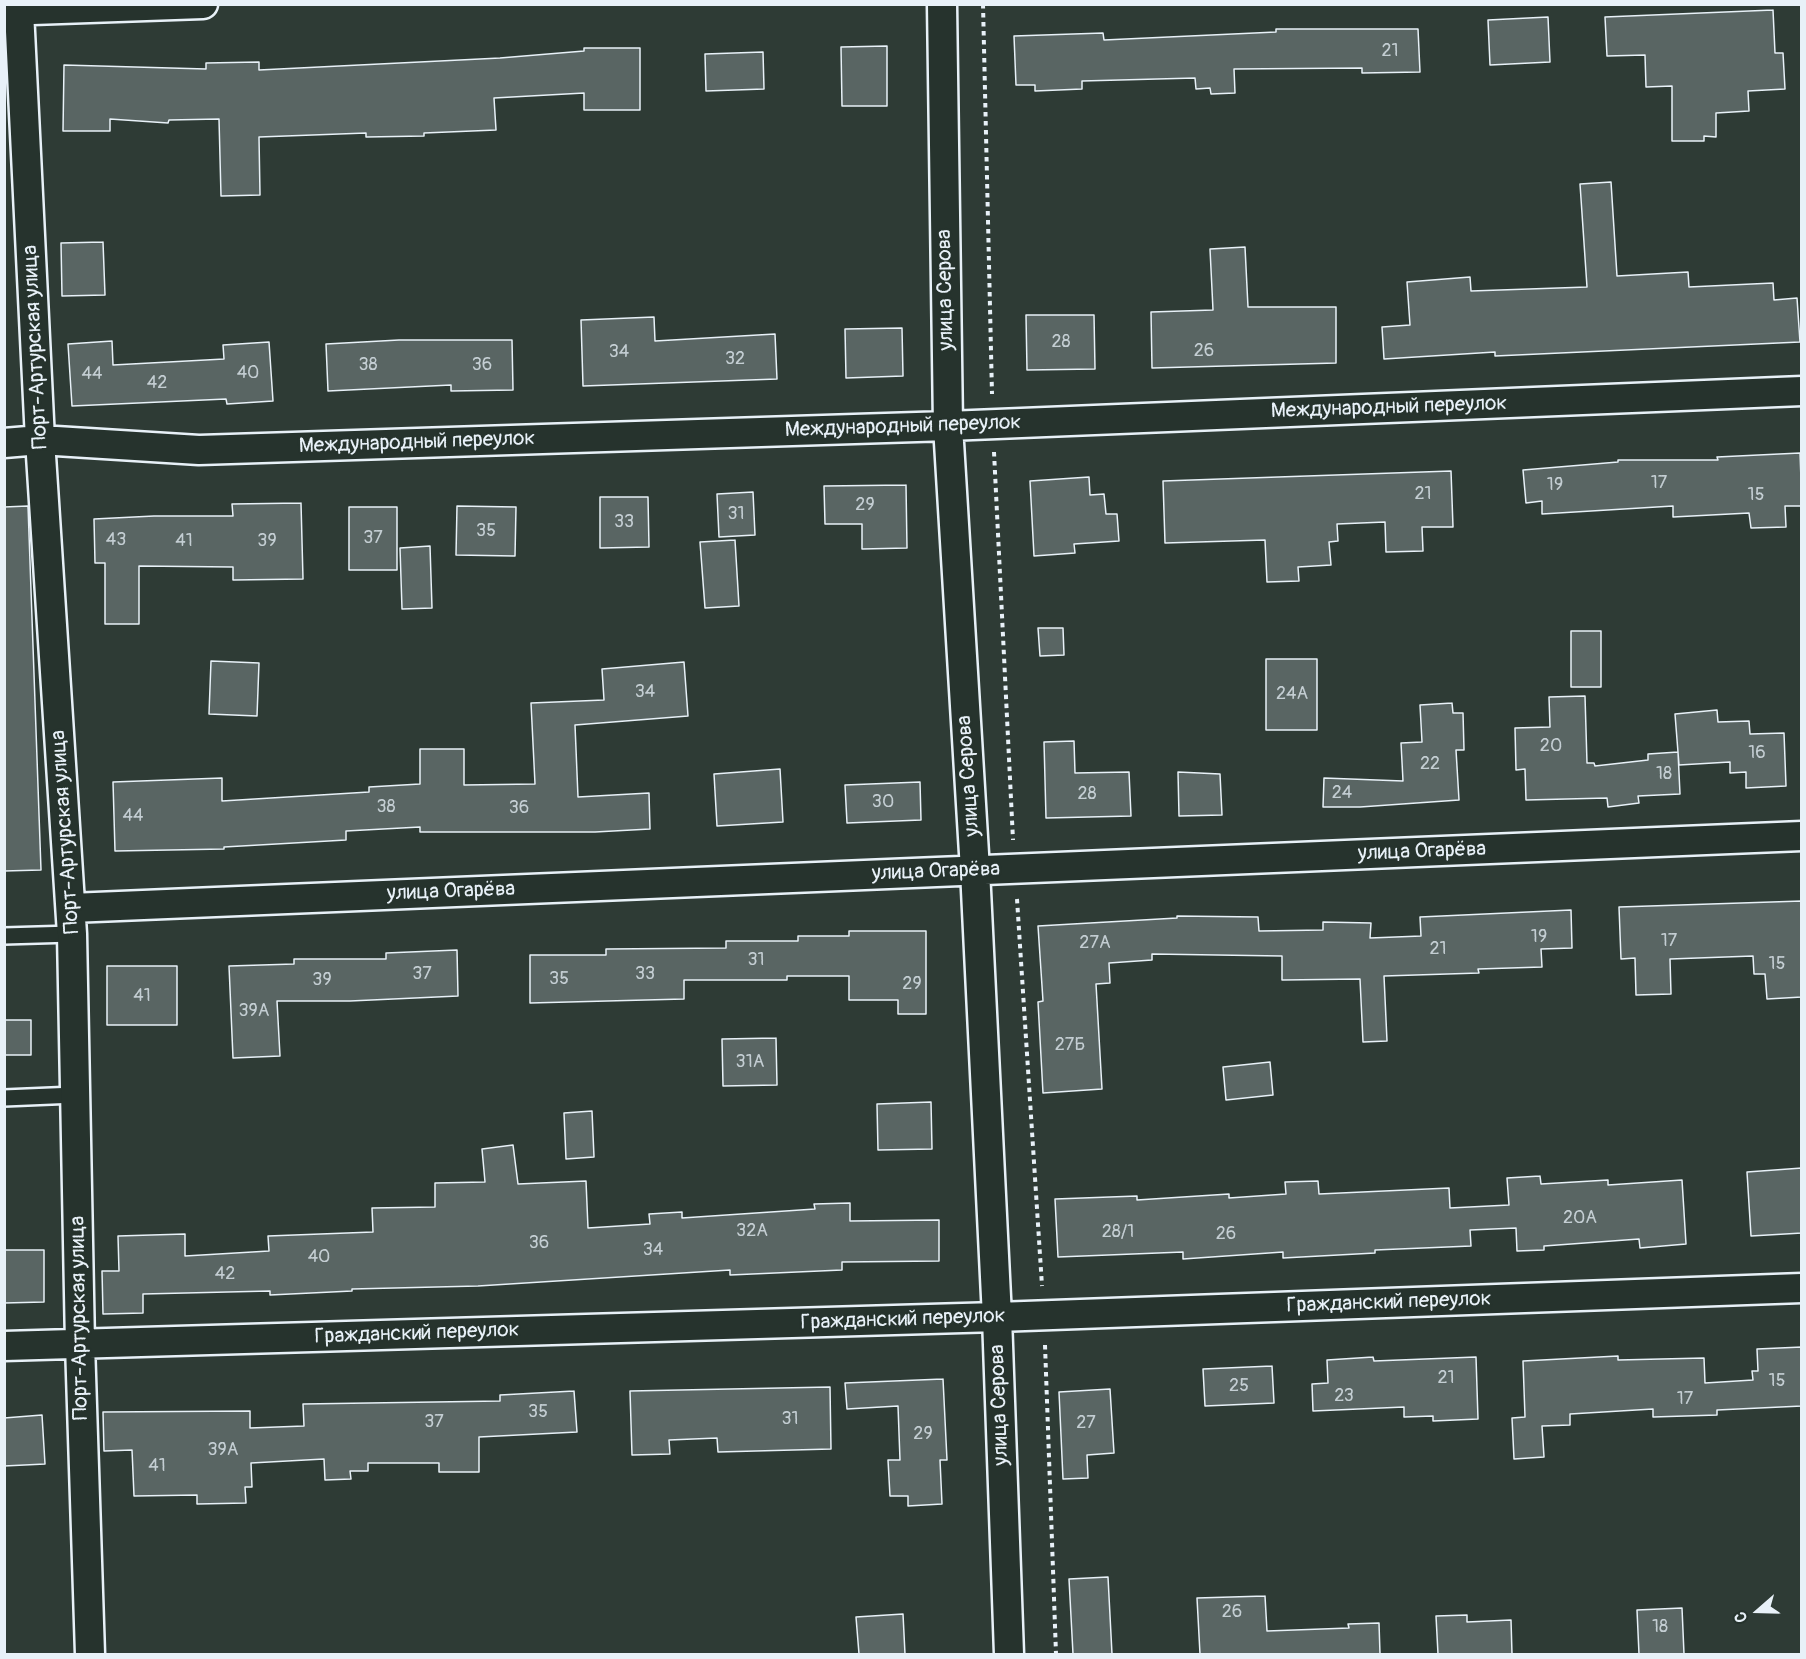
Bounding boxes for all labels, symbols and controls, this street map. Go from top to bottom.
house number: 21 [1381,40,1399,62]
street label: улица Серова [932,229,960,351]
street label: Порт-Артурская улица [18,244,54,450]
house number: 28 [1051,331,1071,353]
house number: 26 [1194,340,1214,362]
house number: 34 [609,341,629,363]
house number: 32 [725,348,745,370]
house number: 38 [358,354,378,376]
house number: 36 [472,354,492,376]
house number: 40 [237,362,259,384]
house number: 44 [82,363,102,385]
house number: 42 [147,372,167,394]
street label: Международный переулок [1270,391,1508,425]
street label: Международный переулок [784,410,1022,444]
street label: Международный переулок [298,426,536,460]
house number: 17 [1651,472,1667,494]
house number: 19 [1547,474,1563,496]
house number: 21 [1414,483,1432,505]
house number: 15 [1748,484,1764,506]
house number: 29 [855,494,875,516]
house number: 31 [727,503,745,525]
house number: 33 [614,511,634,533]
house number: 35 [476,520,496,542]
house number: 37 [363,527,383,549]
house number: 43 [106,529,126,551]
house number: 41 [175,530,193,552]
house number: 39 [257,530,277,552]
house number: 34 [635,681,655,703]
house number: 24А [1276,683,1308,705]
street label: улица Серова [952,715,986,837]
street label: Порт-Артурская улица [46,729,86,935]
house number: 20 [1540,735,1562,757]
house number: 16 [1748,742,1766,764]
house number: 22 [1420,753,1440,775]
house number: 18 [1656,763,1672,785]
house number: 24 [1332,782,1352,804]
house number: 28 [1077,783,1097,805]
house number: 30 [872,791,894,813]
house number: 38 [376,796,396,818]
house number: 36 [509,797,529,819]
house number: 44 [123,805,143,827]
street label: улица Огарёва [1357,837,1487,867]
street label: улица Огарёва [871,857,1001,887]
street label: улица Огарёва [386,877,516,907]
house number: 19 [1531,926,1547,948]
house number: 17 [1661,930,1677,952]
house number: 27А [1079,932,1111,954]
house number: 21 [1429,938,1447,960]
house number: 31 [747,949,765,971]
house number: 15 [1769,953,1785,975]
house number: 37 [412,963,432,985]
house number: 33 [635,963,655,985]
house number: 35 [549,968,569,990]
house number: 39 [312,969,332,991]
house number: 29 [902,973,922,995]
house number: 41 [133,985,151,1007]
house number: 39А [239,1000,269,1022]
house number: 27Б [1055,1034,1085,1056]
house number: 31А [736,1051,764,1073]
house number: 20А [1563,1207,1597,1229]
street label: Порт-Артурская улица [66,1216,94,1420]
house number: 32А [736,1220,768,1242]
house number: 28/1 [1102,1221,1134,1243]
house number: 26 [1216,1223,1236,1245]
house number: 36 [529,1232,549,1254]
house number: 34 [643,1239,663,1261]
house number: 40 [308,1246,330,1268]
house number: 42 [215,1263,235,1285]
street label: Гражданский переулок [1286,1287,1492,1319]
street label: Гражданский переулок [800,1304,1006,1336]
street label: Гражданский переулок [314,1318,520,1350]
street label: улица Серова [985,1344,1015,1466]
house number: 21 [1437,1367,1455,1389]
house number: 15 [1769,1370,1785,1392]
house number: 25 [1229,1375,1249,1397]
house number: 23 [1334,1385,1354,1407]
house number: 17 [1677,1388,1693,1410]
house number: 35 [528,1401,548,1423]
house number: 31 [781,1408,799,1430]
house number: 37 [424,1411,444,1433]
house number: 27 [1076,1412,1096,1434]
house number: 29 [913,1423,933,1445]
house number: 39А [208,1439,238,1461]
house number: 41 [148,1455,166,1477]
north arrow [1728,1581,1788,1641]
house number: 26 [1222,1601,1242,1623]
text: С [1730,1609,1752,1625]
house number: 18 [1652,1616,1668,1638]

